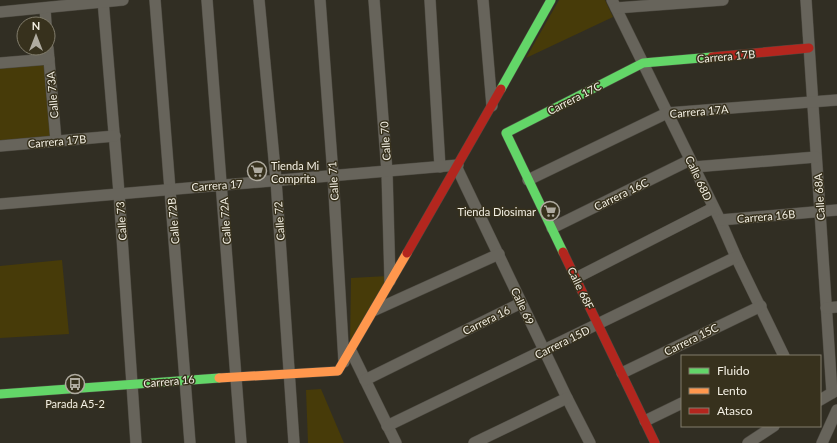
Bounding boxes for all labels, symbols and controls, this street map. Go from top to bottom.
north arrow [16,16,56,56]
text: N [32,19,40,32]
street label: Carrera 17B [696,47,756,65]
street label: Calle 73A [43,71,61,119]
street label: Carrera 17C [545,79,604,117]
street label: Carrera 17A [669,102,729,120]
street label: Calle 70 [377,120,393,161]
street label: Carrera 17B [27,132,87,150]
street label: Calle 68D [683,154,715,202]
place label: Tienda Mi Comprita [271,159,320,185]
supermarket icon: Tienda Mi Comprita [246,160,268,182]
street label: Calle 71 [325,161,341,201]
street label: Calle 68A [811,173,827,221]
street label: Carrera 16C [592,175,651,213]
street label: Carrera 17 [191,177,243,193]
street label: Calle 72B [164,197,182,245]
street label: Calle 72A [217,197,233,245]
supermarket icon: Tienda Diosimar [539,200,561,222]
street label: Calle 73 [113,201,129,241]
street label: Calle 72 [271,201,287,241]
place label: Tienda Diosimar [457,205,536,218]
street label: Carrera 16B [736,207,796,225]
street label: Calle 68F [565,265,597,311]
street label: Calle 69 [509,285,537,327]
street label: Carrera 16 [460,303,512,337]
street label: Carrera 15C [662,320,721,358]
street label: Carrera 15D [532,323,592,361]
legend [681,355,821,427]
text: Fluido [717,363,750,378]
street label: Carrera 16 [143,372,195,390]
bus stop icon: Parada A5-2 [64,373,86,395]
text: Lento [717,383,747,398]
place label: Parada A5-2 [45,397,105,410]
text: Atasco [717,403,753,418]

